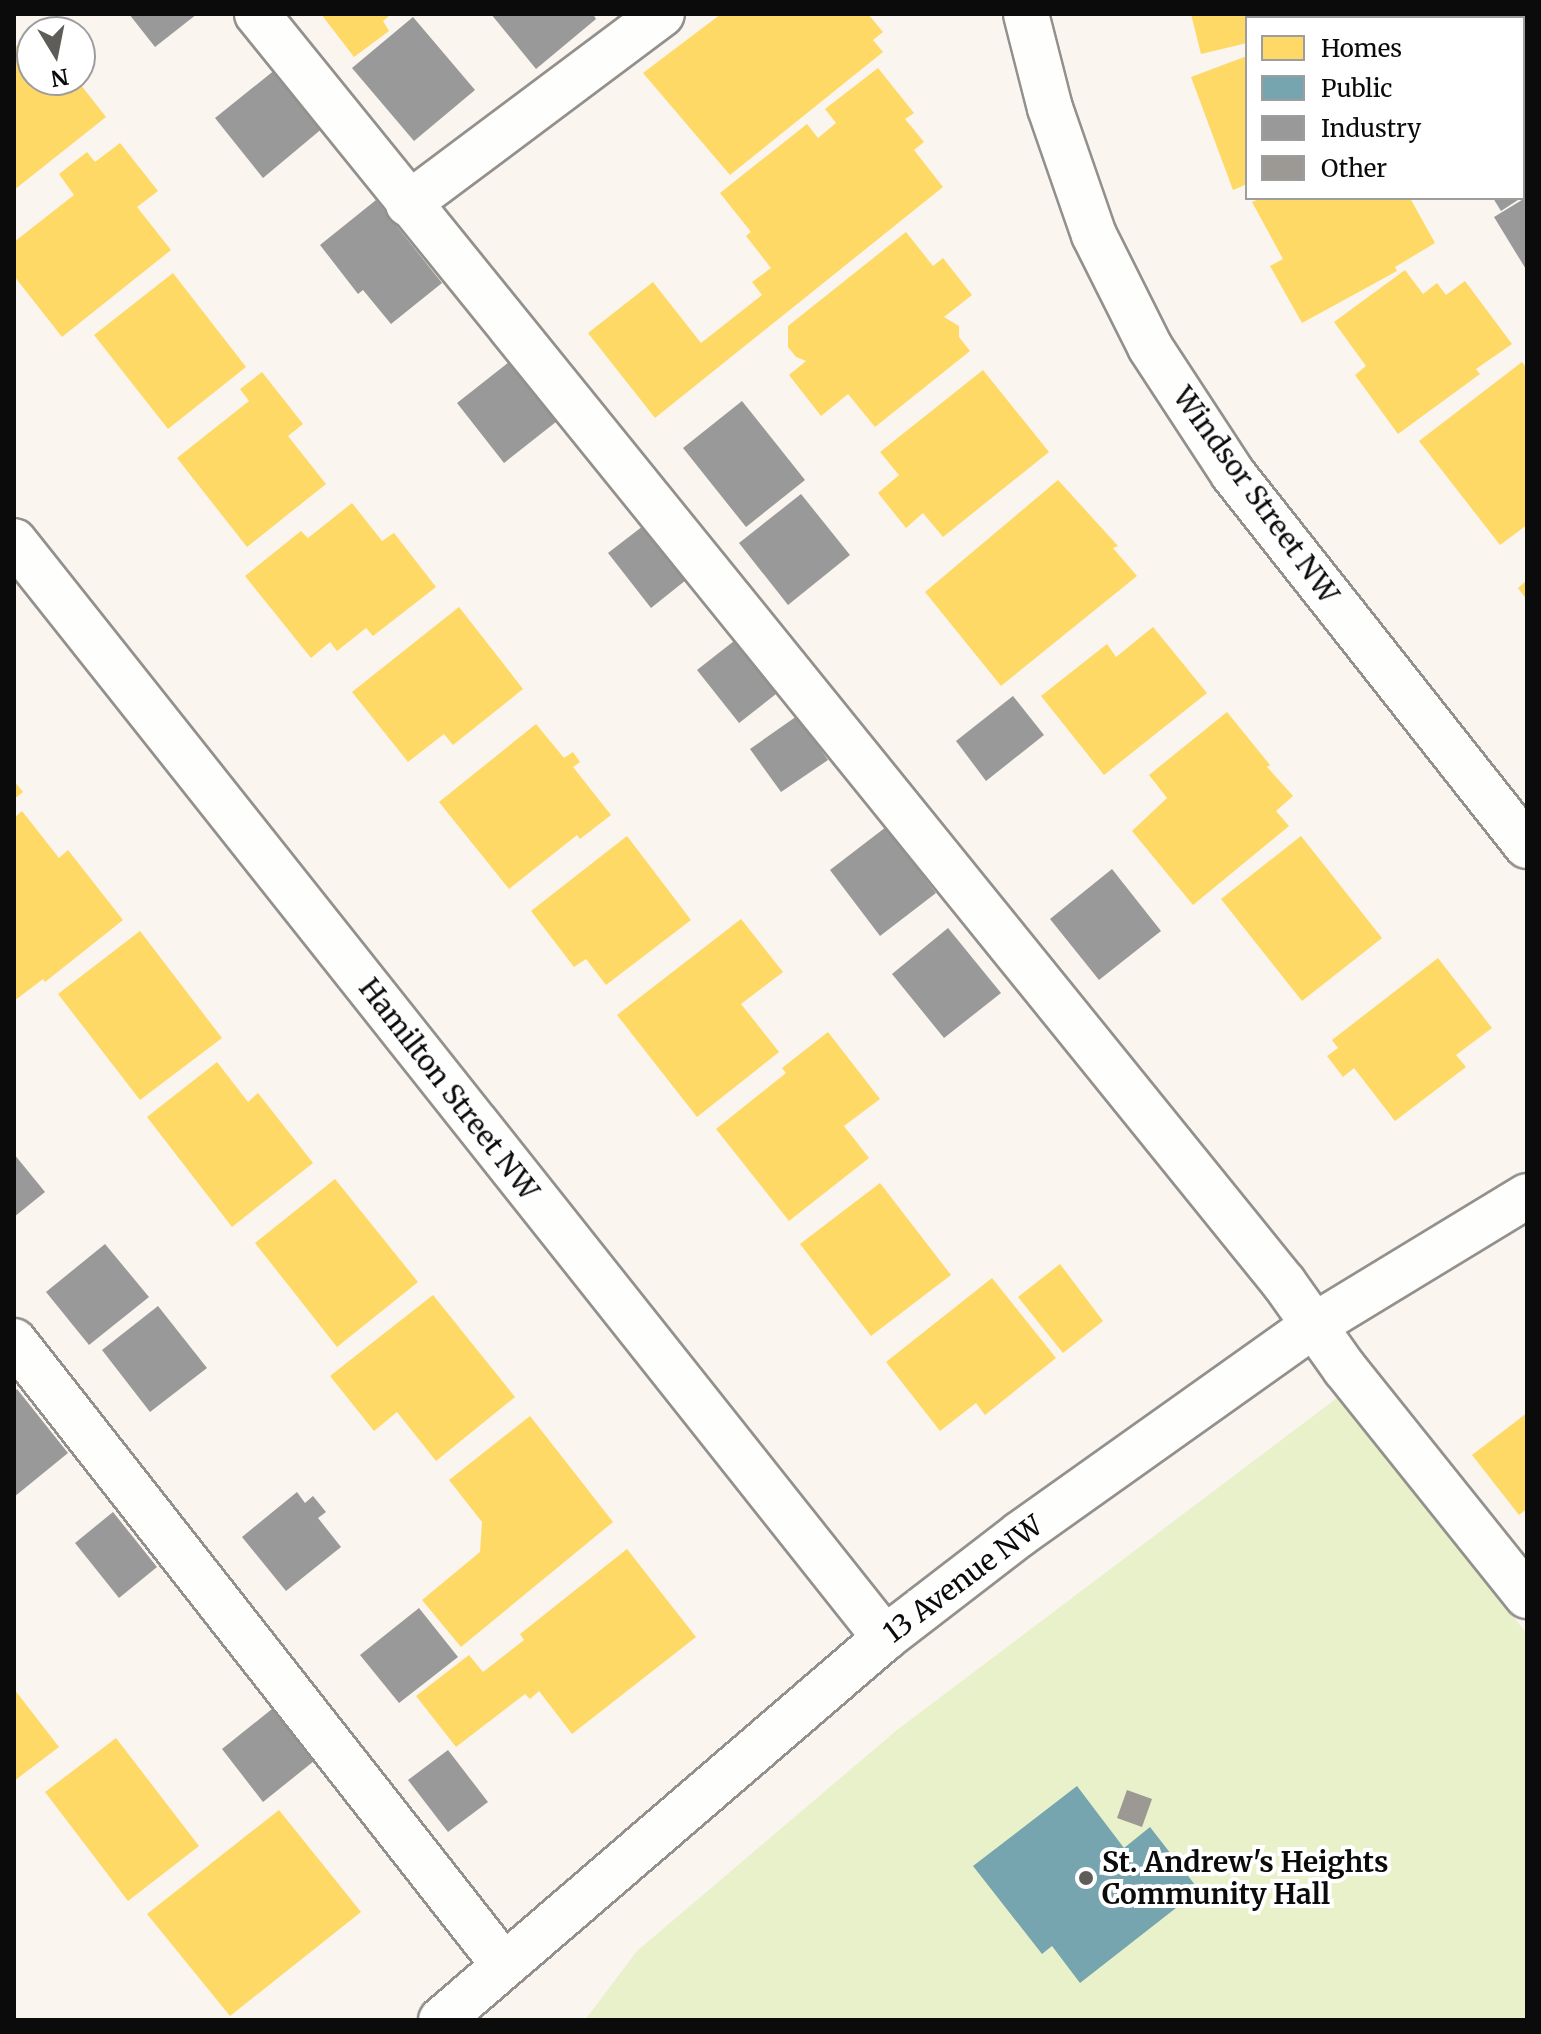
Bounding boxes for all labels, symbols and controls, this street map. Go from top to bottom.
north arrow [16,16,96,96]
legend [1245,16,1525,200]
text: Homes [1321,33,1402,64]
text: N [49,62,71,93]
text: Public [1321,73,1392,104]
text: Industry [1321,113,1421,144]
text: Other [1321,153,1387,184]
street label: Windsor Street NW [1166,380,1346,610]
street label: Hamilton Street NW [352,972,546,1206]
street label: 13 Avenue NW [877,1508,1049,1650]
place label: St. Andrew's Heights Community Hall [1102,1845,1388,1911]
marker: St. Andrew's Heights Community Hall [1077,1869,1095,1887]

